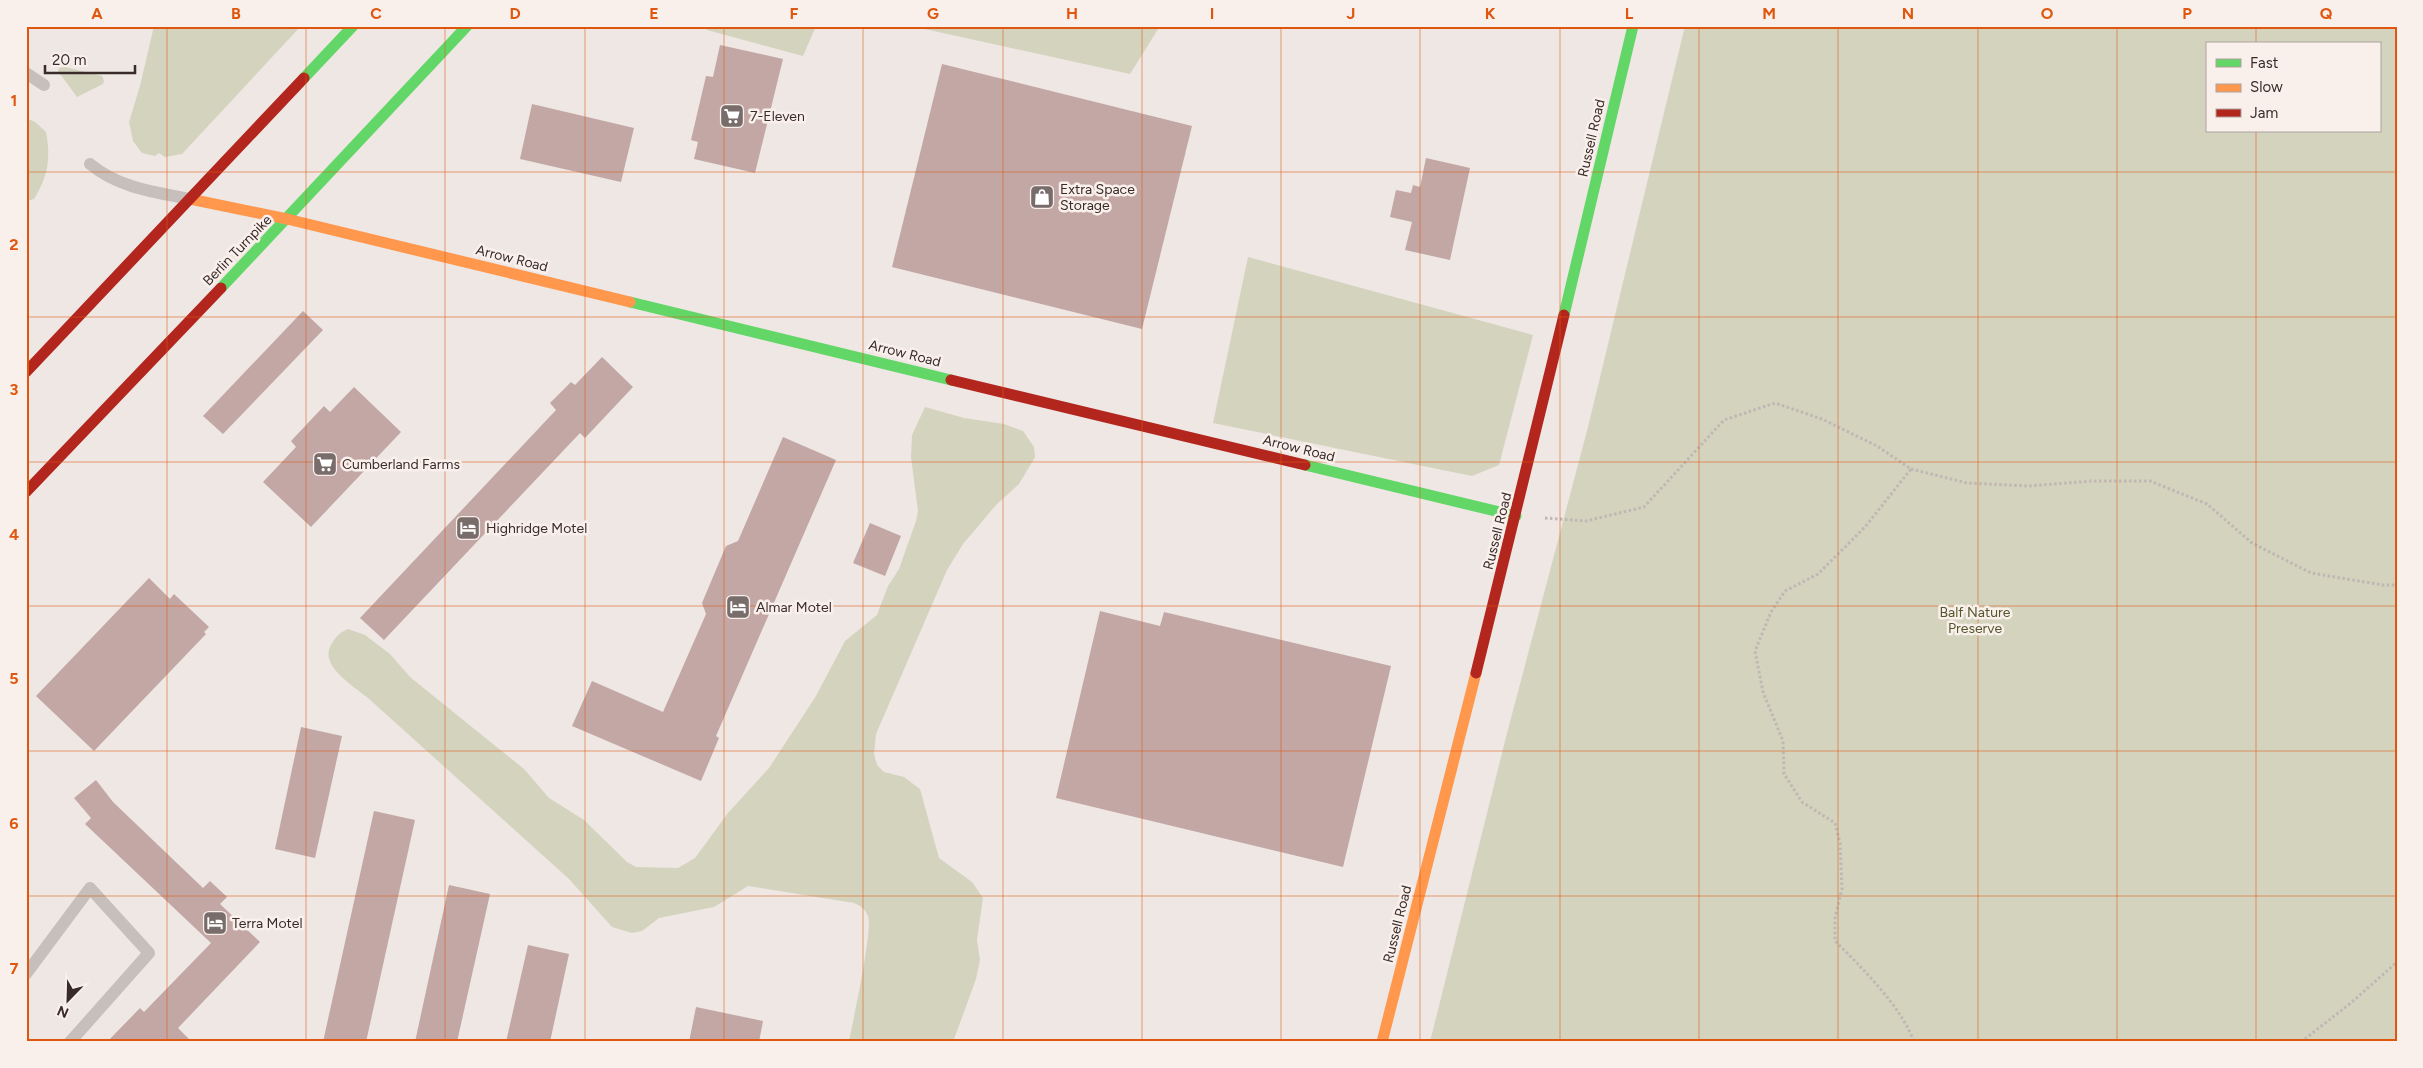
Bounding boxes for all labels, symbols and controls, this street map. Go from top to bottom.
text: A [91,4,103,23]
text: B [231,4,241,23]
text: C [370,4,382,23]
text: D [509,4,521,23]
text: E [649,4,659,23]
text: F [790,4,799,23]
text: G [927,4,939,23]
text: H [1066,4,1078,23]
text: I [1210,4,1214,23]
text: J [1347,4,1355,23]
text: K [1485,4,1496,23]
text: L [1625,4,1634,23]
text: M [1762,4,1776,23]
text: N [1902,4,1914,23]
text: O [2041,4,2054,23]
text: P [2182,4,2192,23]
text: Q [2320,4,2333,23]
scale bar [45,42,135,74]
legend [2206,42,2380,132]
text: 20 m [52,51,86,69]
text: Fast [2250,54,2279,72]
text: Slow [2250,78,2283,96]
text: 1 [11,91,17,110]
street label: Russell Road [1574,98,1609,179]
supermarket icon: 7-Eleven [719,103,745,129]
text: Jam [2250,104,2278,122]
place label: 7-Eleven [750,108,805,125]
place label: Extra Space Storage [1060,181,1135,214]
shop icon: Extra Space Storage [1029,184,1055,210]
street label: Berlin Turnpike [199,211,276,289]
text: 2 [9,235,19,254]
street label: Arrow Road [474,241,550,276]
street label: Arrow Road [867,336,943,371]
text: 3 [10,380,19,399]
street label: Arrow Road [1261,431,1337,466]
supermarket icon: Cumberland Farms [312,451,338,477]
place label: Cumberland Farms [342,456,460,473]
street label: Russell Road [1480,491,1515,572]
hotel icon: Highridge Motel [455,515,481,541]
place label: Highridge Motel [486,520,587,537]
text: 4 [9,525,19,544]
hotel icon: Almar Motel [725,594,751,620]
place label: Almar Motel [756,599,832,616]
park label: Balf Nature Preserve [1940,604,2011,637]
text: 5 [9,669,19,688]
text: 6 [9,814,19,833]
street label: Russell Road [1380,884,1415,965]
hotel icon: Terra Motel [202,910,228,936]
place label: Terra Motel [232,915,303,932]
text: 7 [10,959,19,978]
north arrow [42,976,92,1026]
text: N [55,1002,71,1021]

